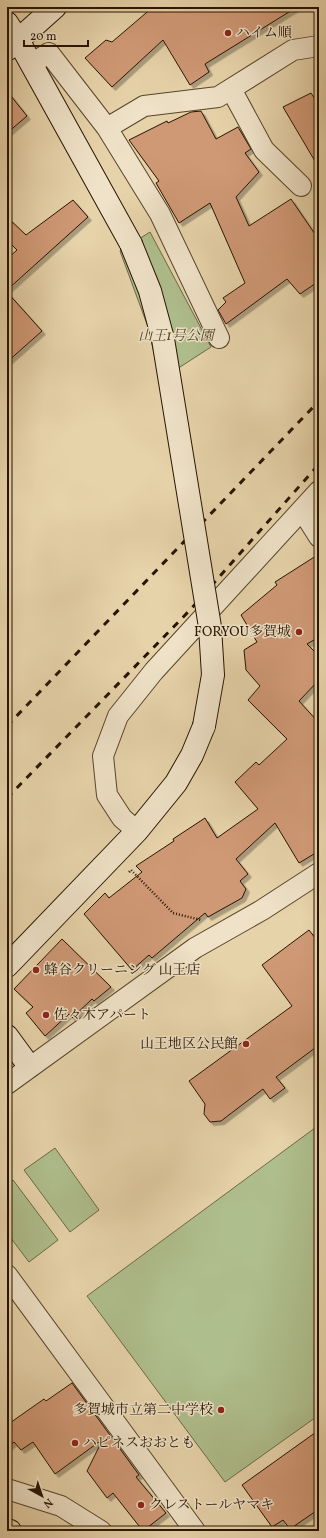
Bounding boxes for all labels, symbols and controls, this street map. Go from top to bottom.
scale bar [24,22,88,48]
place label: ハイム順 [236,24,292,43]
marker: ハイム順 [223,28,233,38]
text: 20 m [30,29,57,45]
park label: 山王1号公園 [138,327,216,346]
place label: FORYOU多賀城 [194,623,291,642]
marker: FORYOU多賀城 [294,627,304,637]
place label: 蜂谷クリーニング 山王店 [44,961,201,980]
marker: 蜂谷クリーニング 山王店 [31,965,41,975]
place label: 佐々木アパート [54,1006,151,1025]
marker: 佐々木アパート [41,1010,51,1020]
place label: 山王地区公民館 [140,1035,238,1054]
marker: 山王地区公民館 [241,1039,251,1049]
place label: 多賀城市立第二中学校 [73,1401,213,1420]
marker: 多賀城市立第二中学校 [216,1405,226,1415]
place label: ハピネスおおとも [83,1434,195,1453]
marker: ハピネスおおとも [70,1438,80,1448]
north arrow [22,1476,62,1516]
text: N [40,1494,55,1511]
place label: クレストールヤマキ [149,1496,274,1515]
marker: クレストールヤマキ [136,1500,146,1510]

